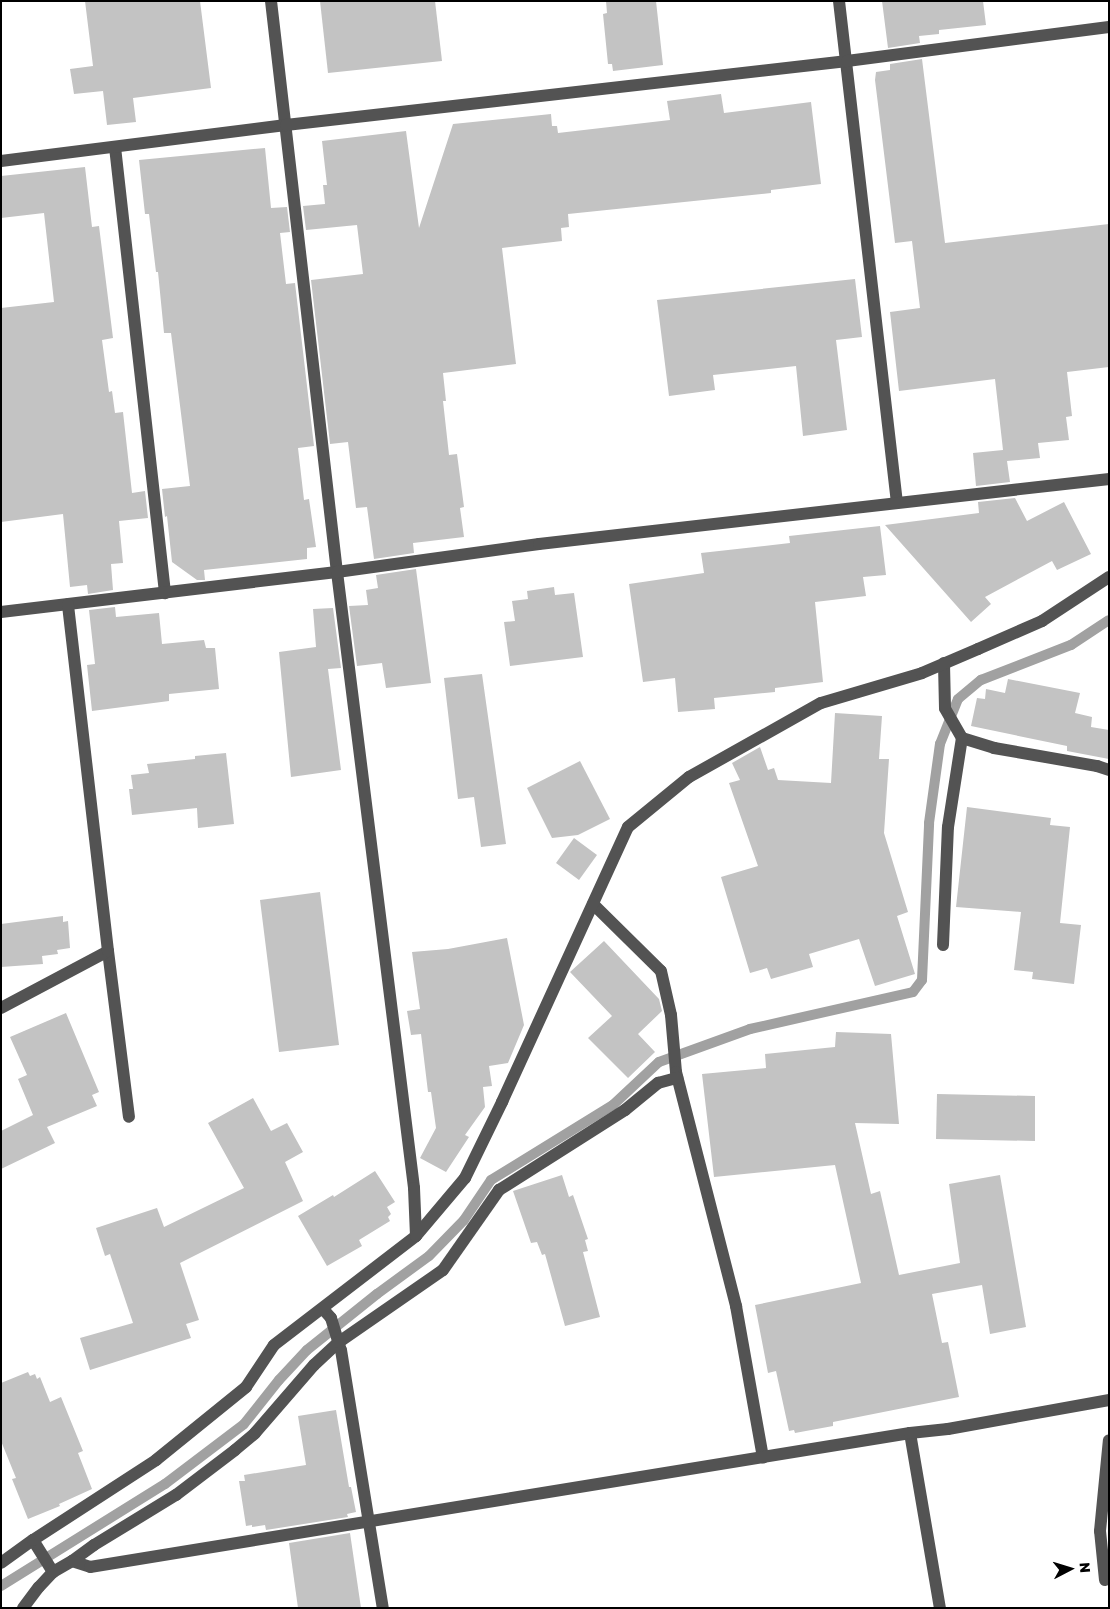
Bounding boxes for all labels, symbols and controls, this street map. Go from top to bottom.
north arrow [1045,1544,1095,1594]
text: N [1077,1562,1094,1574]

